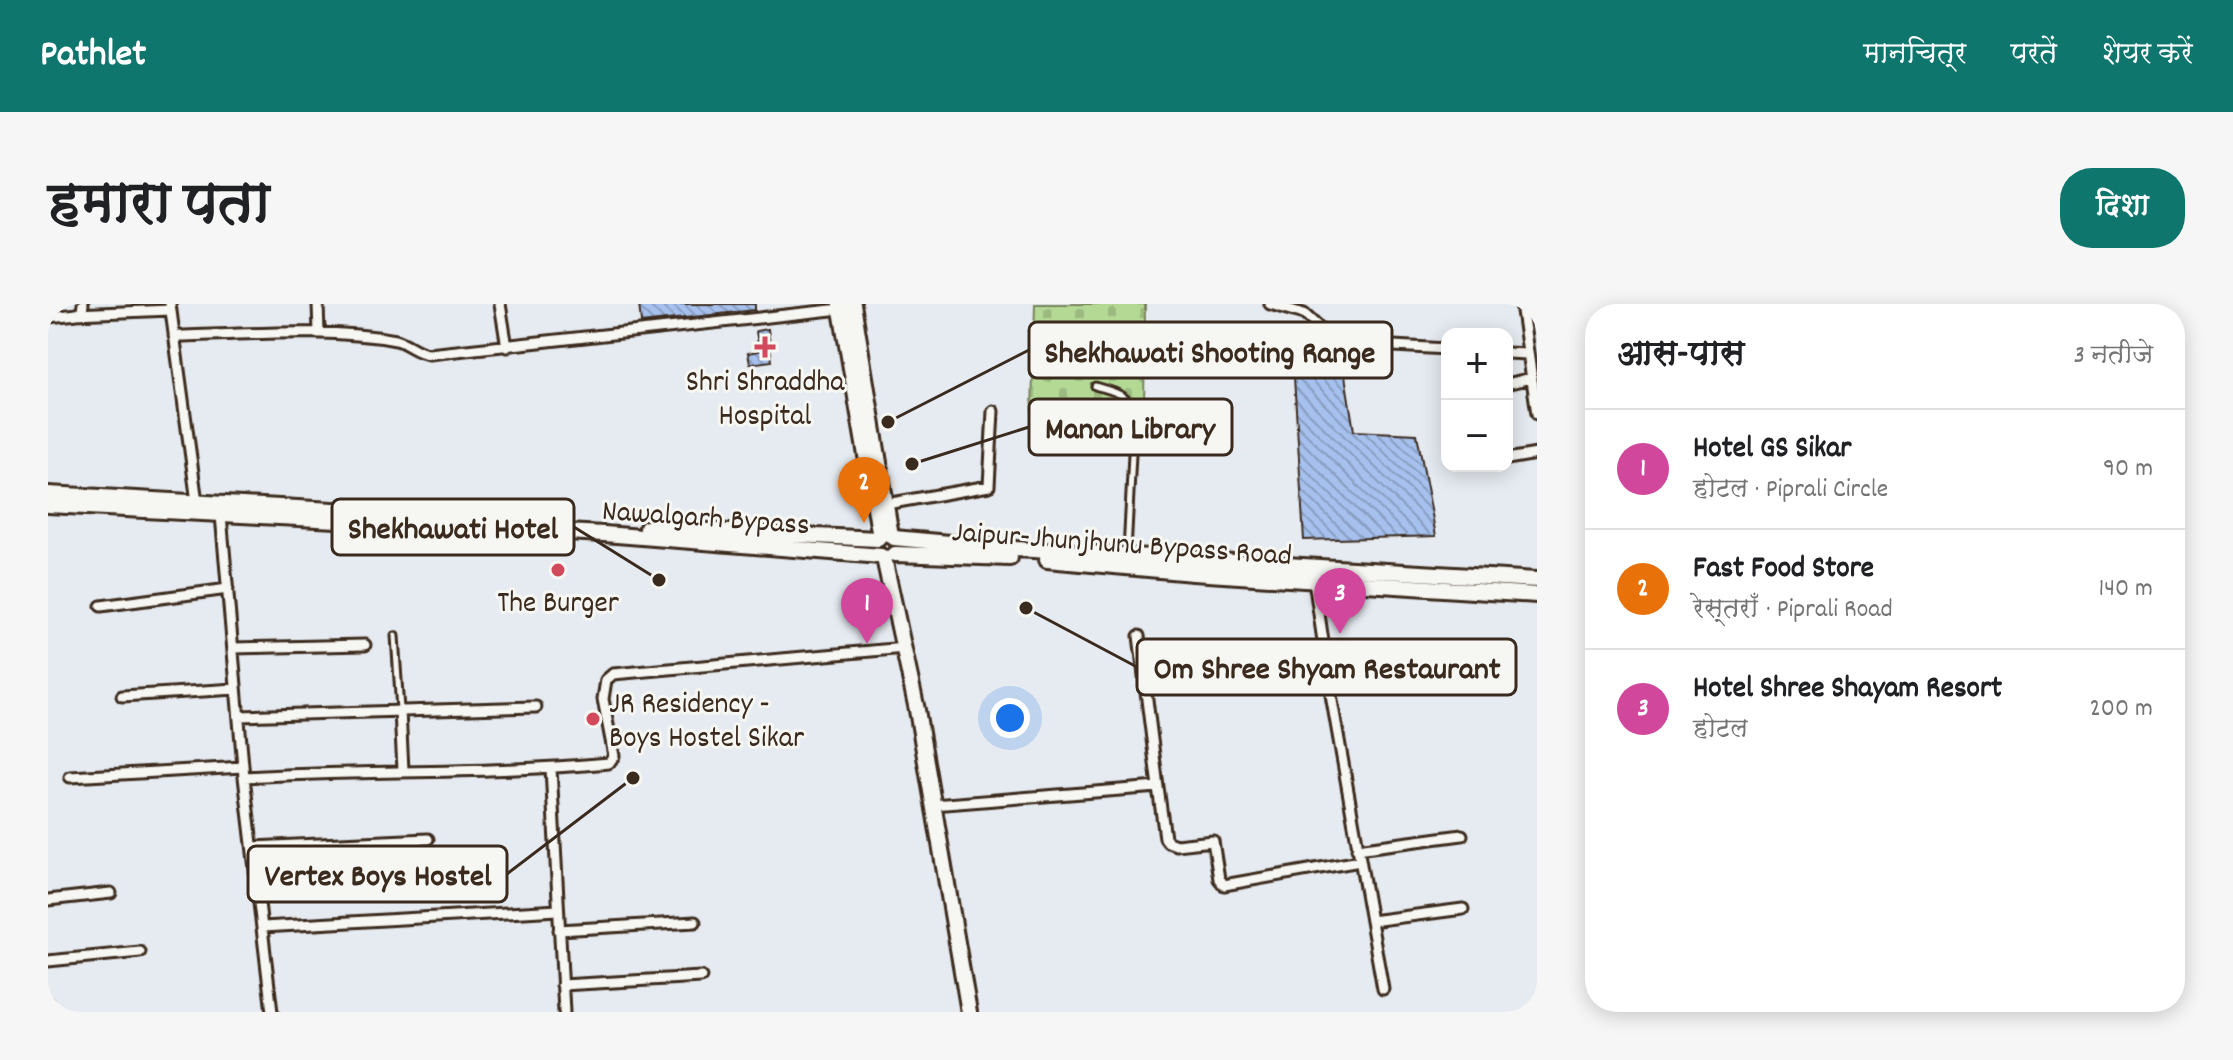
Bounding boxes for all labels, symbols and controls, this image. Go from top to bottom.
text: Pathlet [40,29,146,84]
text: मानचित्र [1863,36,1966,76]
text: परतें [2010,36,2057,76]
text: शेयर करें [2101,36,2193,76]
text: हमारा पता [48,168,270,248]
button: दिशा [2060,168,2185,248]
callout: Shekhawati Shooting Range [1029,322,1392,378]
map controls [1441,328,1513,472]
button: + [1441,328,1513,400]
text: आस-पास [1617,332,1744,381]
text: Shekhawati Shooting Range [1045,333,1375,379]
marker: Shri Shraddha Hospital [754,336,776,358]
text: 3 नतीजे [2074,338,2153,375]
place label: Shri Shraddha Hospital [686,363,845,440]
callout: Manan Library [1029,399,1232,455]
button: − [1441,400,1513,472]
text: Manan Library [1045,409,1216,455]
text: Hotel GS Sikar [1693,429,1851,472]
text: 1 [1640,451,1646,488]
text: 90 m [2103,451,2153,488]
pin: 2 [838,457,890,523]
text: होटल · Piprali Circle [1693,472,1888,509]
street label: Nawalgarh Bypass [600,492,811,549]
callout: Shekhawati Hotel [332,499,574,555]
text: Shekhawati Hotel [348,509,559,555]
street label: Jaipur-Jhunjhunu Bypass Road [950,513,1293,580]
text: Fast Food Store [1693,549,1874,592]
marker: The Burger [549,561,567,579]
pin: 3 [1314,568,1366,634]
text: 2 [1637,571,1649,608]
text: 140 m [2099,571,2153,608]
pin: 1 [841,578,893,644]
place label: The Burger [497,584,619,627]
text: रेस्तराँ · Piprali Road [1693,592,1893,629]
callout: Om Shree Shyam Restaurant [1137,639,1516,695]
text: Om Shree Shyam Restaurant [1153,649,1501,695]
text: Hotel Shree Shayam Resort [1693,669,2002,712]
place label: JR Residency - Boys Hostel Sikar [609,685,804,762]
text: 3 [1637,691,1649,728]
text: 200 m [2089,691,2153,728]
your location [990,698,1030,738]
marker: JR Residency - Boys Hostel Sikar [584,710,602,728]
text: होटल [1693,712,1748,749]
callout: Vertex Boys Hostel [248,846,507,902]
text: Vertex Boys Hostel [264,856,492,902]

